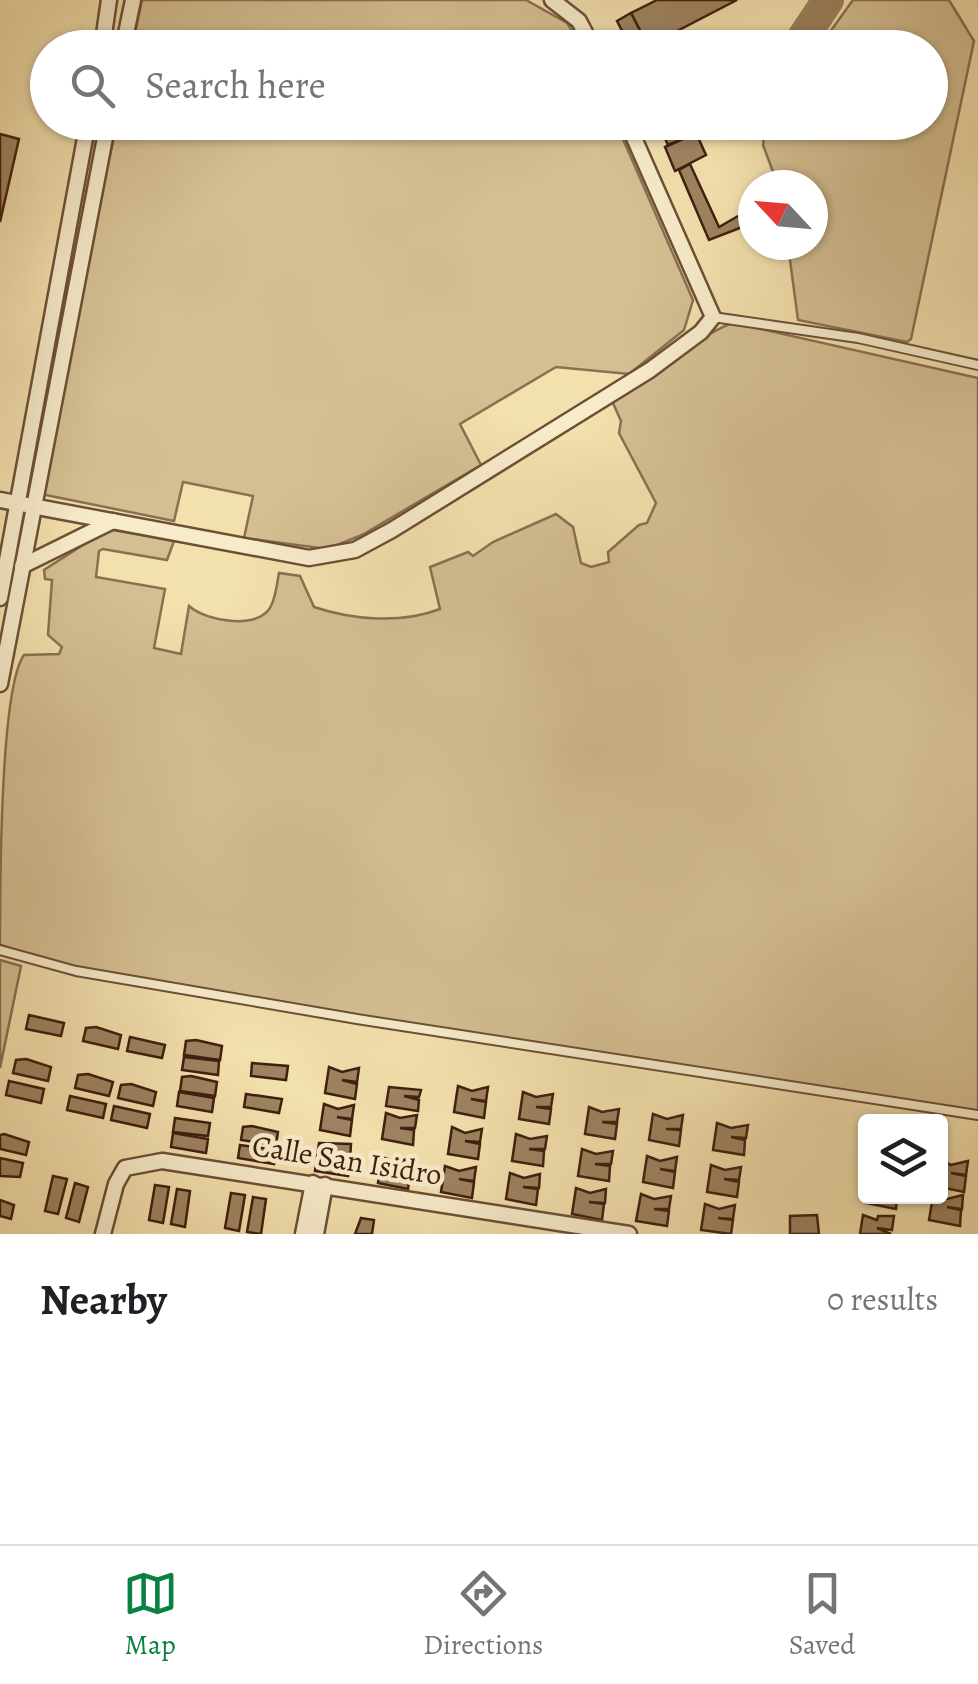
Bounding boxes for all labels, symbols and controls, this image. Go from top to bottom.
search box [30,30,948,140]
icon: search [65,58,120,113]
text: Search here [145,59,326,111]
north arrow [738,170,828,260]
map controls [858,1114,948,1204]
button: layers [858,1114,948,1204]
street label: Calle San Isidro [249,1125,445,1195]
text: Nearby [40,1271,167,1328]
text: 0 results [827,1277,938,1321]
tab: Map [123,1566,178,1664]
tab: Directions [423,1566,543,1664]
tab: Saved [789,1566,855,1664]

